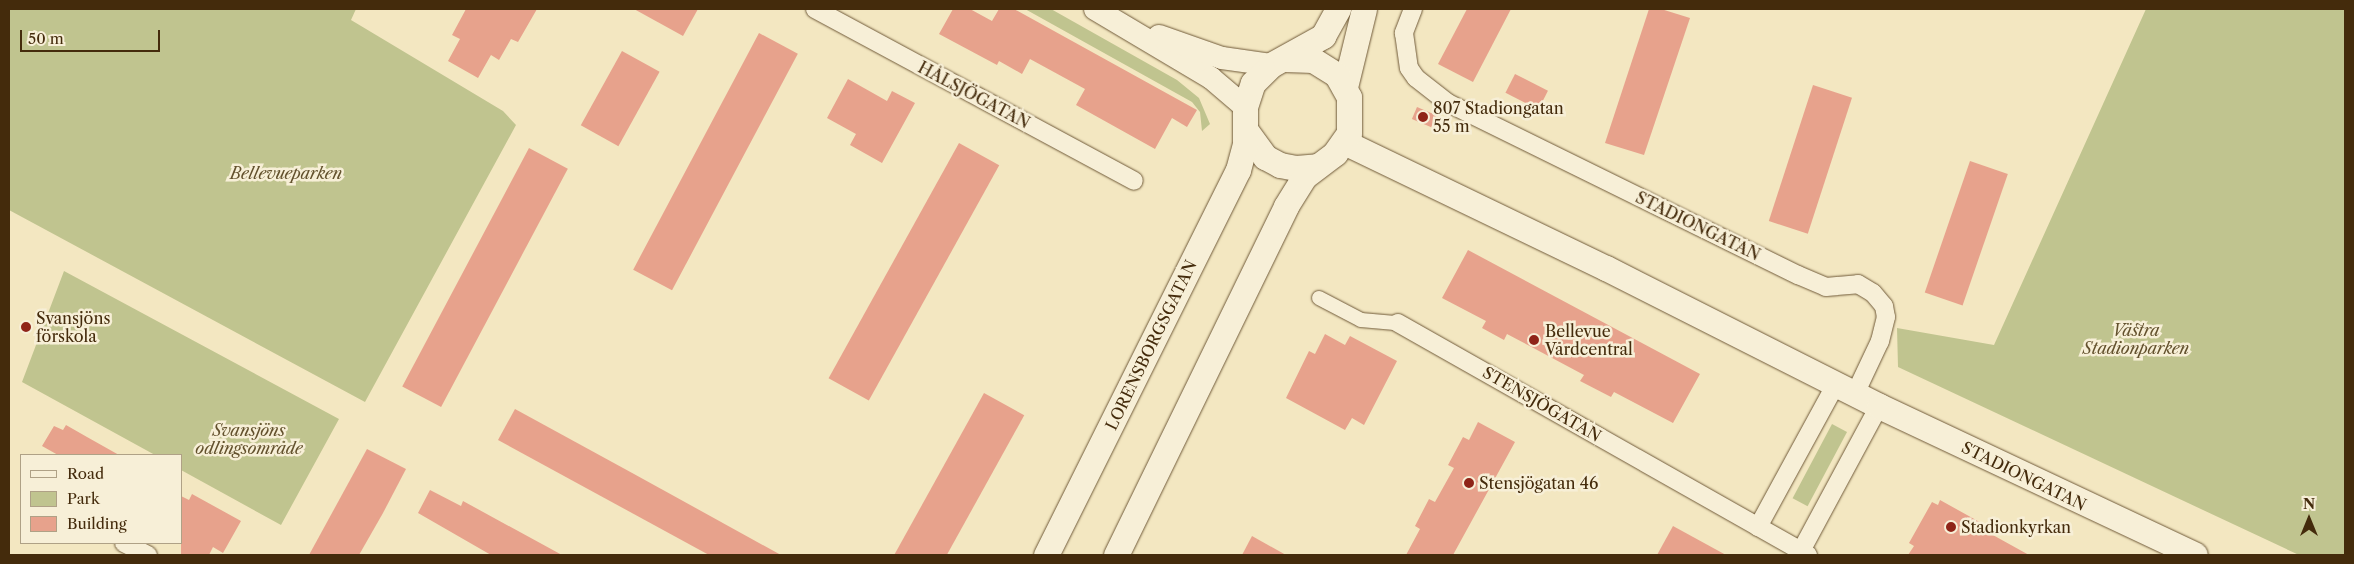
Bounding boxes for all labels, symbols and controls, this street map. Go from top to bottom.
scale bar [22,20,162,52]
text: 50 m [28,29,64,48]
street label: HÅLSJÖGATAN [915,57,1033,133]
place label: 807 Stadiongatan 55 m [1433,98,1564,136]
marker: 807 Stadiongatan 55 m [1417,111,1429,123]
park label: Bellevueparken [230,163,342,183]
street label: STADIONGATAN [1633,187,1763,265]
street label: LORENSBORGSGATAN [1101,257,1201,433]
place label: Svansjöns förskola [36,308,110,346]
park label: Västra Stadionparken [2083,320,2189,358]
marker: Svansjöns förskola [20,321,32,333]
place label: Bellevue Vårdcentral [1545,321,1633,359]
marker: Bellevue Vårdcentral [1527,333,1541,347]
street label: STENSJÖGATAN [1479,362,1605,446]
park label: Svansjöns odlingsområde [195,420,303,458]
street label: STADIONGATAN [1959,437,2089,515]
legend [20,454,182,544]
text: Road [67,464,104,483]
place label: Stensjögatan 46 [1479,473,1598,493]
marker: Stensjögatan 46 [1463,477,1475,489]
text: Park [67,489,100,508]
north arrow [2284,494,2334,544]
text: N [2303,495,2315,513]
text: Building [67,514,127,533]
place label: Stadionkyrkan [1961,517,2071,537]
marker: Stadionkyrkan [1945,521,1957,533]

